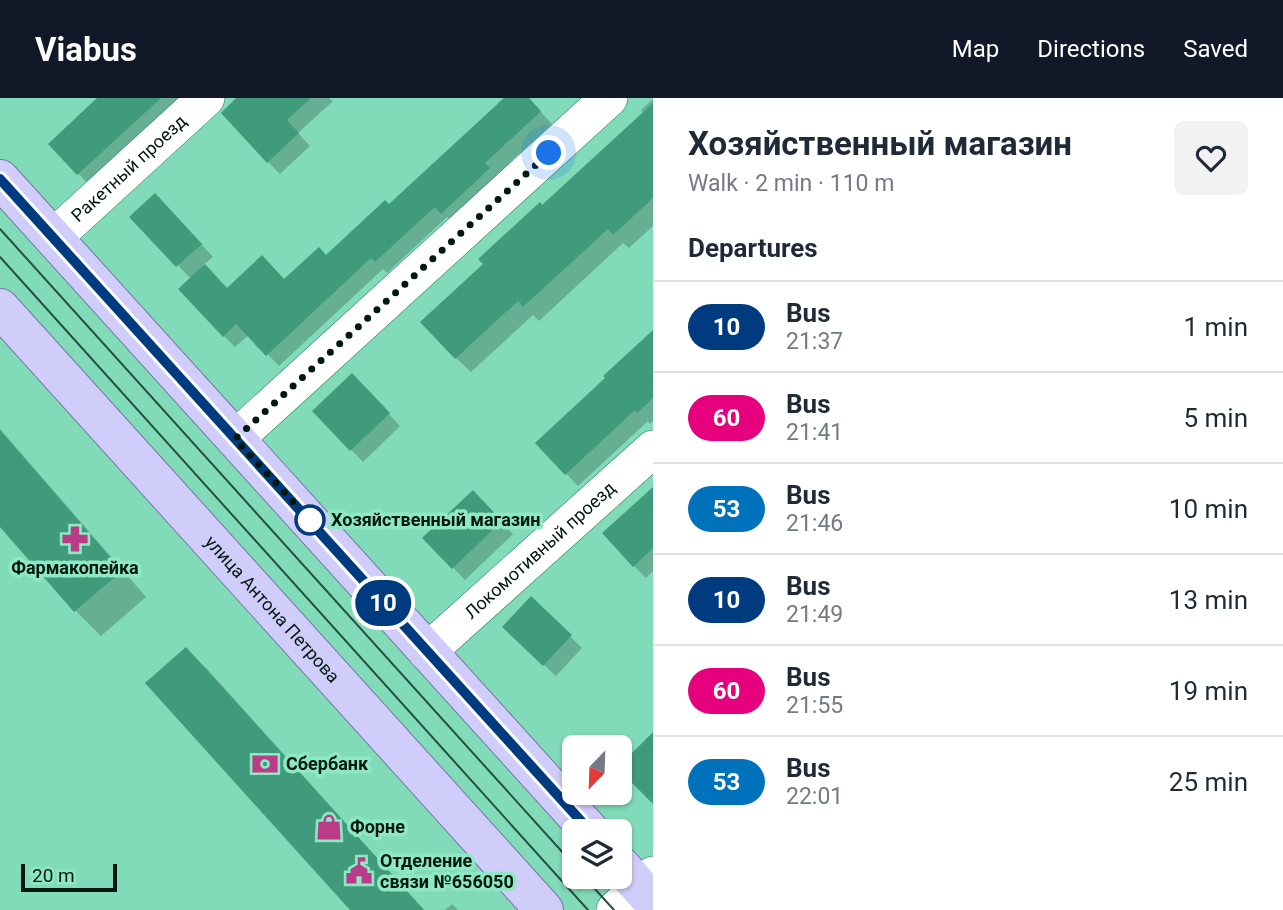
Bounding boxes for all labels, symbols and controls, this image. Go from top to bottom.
text: Viabus [35,30,137,69]
text: Map [952,35,999,63]
text: Directions [1037,35,1145,63]
text: Saved [1183,35,1248,63]
street label: Ракетный проезд [67,110,191,226]
button: heart [1174,121,1248,195]
text: Хозяйственный магазин [688,124,1072,163]
your location [531,135,566,170]
text: Walk · 2 min · 110 m [688,170,894,197]
text: Departures [688,233,818,263]
text: Bus [786,298,831,328]
text: 1 min [1183,312,1248,342]
text: 10 [713,313,740,341]
text: 21:37 [786,328,843,355]
text: Bus [786,389,831,419]
text: 5 min [1183,403,1248,433]
text: 60 [713,404,740,432]
text: 21:41 [786,419,843,446]
street label: Локомотивный проезд [460,477,619,623]
text: Bus [786,480,831,510]
text: 10 min [1169,494,1248,524]
text: 53 [713,495,740,523]
marker: Хозяйственный магазин [295,505,325,535]
place label: Хозяйственный магазин [331,509,540,530]
text: 21:46 [786,510,843,537]
pharmacy icon: Фармакопейка [60,524,90,554]
street label: улица Антона Петрова [201,531,344,687]
place label: Фармакопейка [11,557,139,578]
text: Bus [786,571,831,601]
line badge: 10 [352,580,414,626]
text: 13 min [1169,585,1248,615]
text: 10 [713,586,740,614]
text: 10 [369,589,397,617]
text: 21:49 [786,601,843,628]
text: Bus [786,662,831,692]
text: 19 min [1169,676,1248,706]
text: 60 [713,677,740,705]
text: 21:55 [786,692,843,719]
north arrow [562,735,632,805]
map controls [562,735,632,889]
bank icon: Сбербанк [250,749,280,779]
place label: Сбербанк [286,753,369,774]
text: Bus [786,753,831,783]
text: 25 min [1169,767,1248,797]
text: 53 [713,768,740,796]
text: 22:01 [786,783,843,810]
shop icon: Форне [314,812,344,842]
place label: Форне [350,816,405,837]
button: layers [562,819,632,889]
place label: Отделение связи №656050 [380,850,514,892]
public building icon: Отделение связи №656050 [344,856,374,886]
scale bar [21,861,117,893]
text: 20 m [32,864,75,887]

